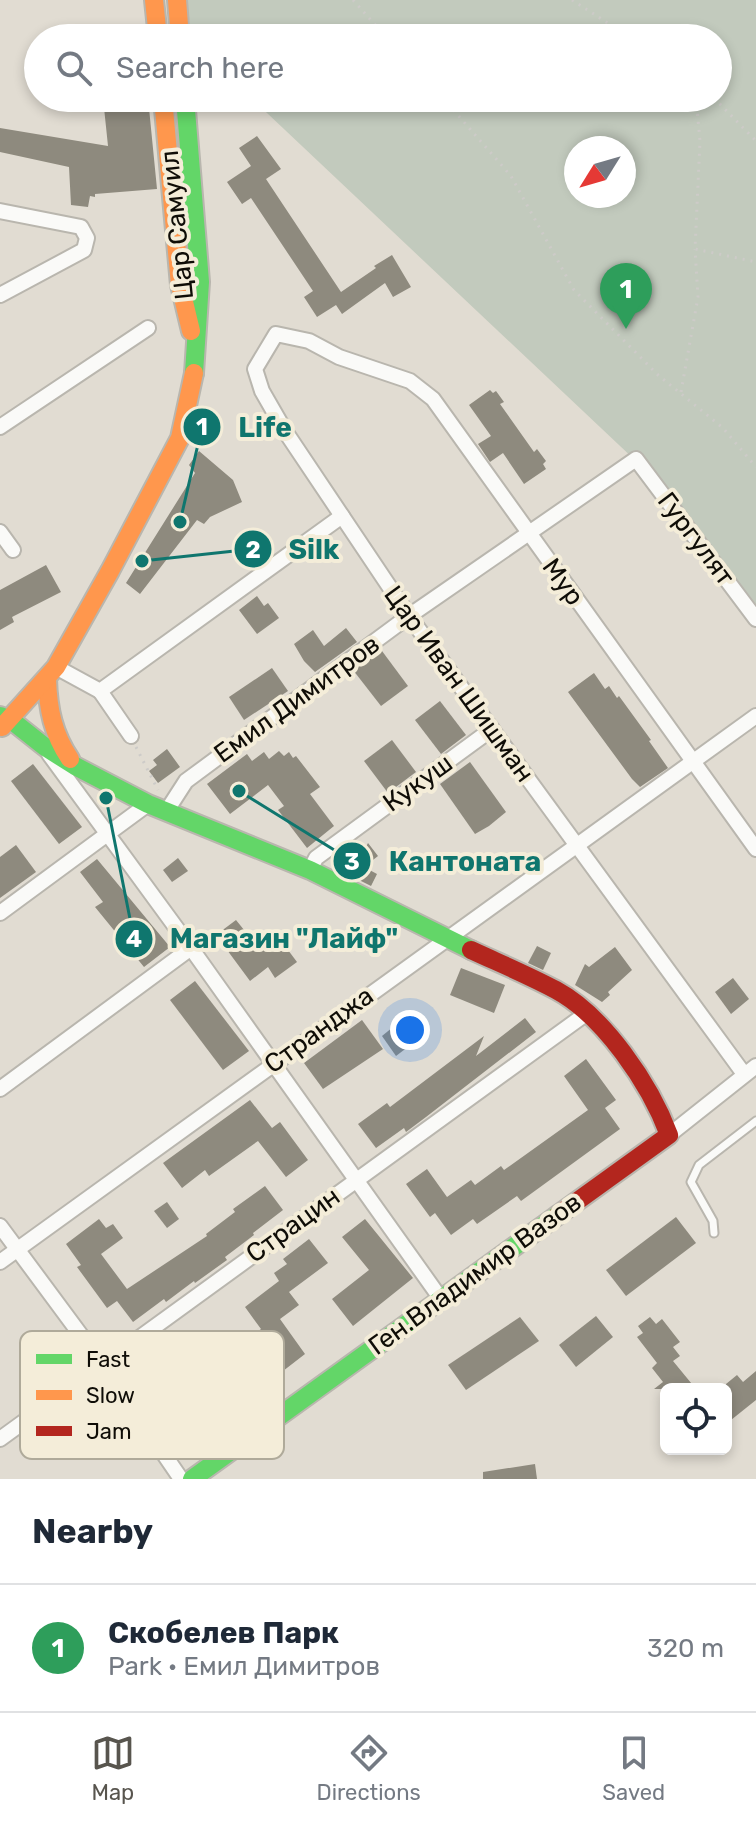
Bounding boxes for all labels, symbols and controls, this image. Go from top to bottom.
search box [24,24,732,112]
icon: search [52,46,96,90]
text: Search here [116,50,284,86]
north arrow [564,136,636,208]
street label: Цар Самуил [154,149,200,301]
pin: 1 [600,263,652,329]
callout: Life [182,401,307,453]
text: Life [238,411,292,444]
text: 1 [196,413,208,441]
street label: Гургулят [651,486,741,592]
callout: Silk [233,523,355,575]
text: Silk [289,533,340,566]
text: 2 [245,536,261,564]
street label: Мур [536,553,590,611]
street label: Цар Иван Шишман [377,580,541,788]
street label: Емил Димитров [208,629,386,769]
street label: Кукуш [377,747,459,819]
callout: Кантоната [332,835,557,887]
text: Кантоната [389,845,541,878]
text: 3 [344,848,360,876]
callout: Магазин "Лайф" [114,913,414,965]
text: Магазин "Лайф" [170,922,398,955]
text: 4 [126,925,142,953]
street label: Странджа [258,980,380,1080]
your location [390,1010,430,1050]
street label: Страцин [240,1181,346,1269]
street label: Ген.Владимир Вазов [363,1186,587,1362]
legend [20,1331,284,1459]
text: Fast [86,1346,131,1373]
text: Slow [86,1382,135,1409]
map controls [660,1383,732,1455]
button: locate [660,1383,732,1455]
text: Jam [86,1418,132,1445]
text: Nearby [32,1511,153,1552]
text: Скобелев Парк [108,1615,339,1651]
text: 1 [52,1633,64,1664]
text: 320 m [647,1633,724,1664]
text: Park · Емил Димитров [108,1651,380,1682]
tab: Map [91,1731,135,1806]
tab: Directions [316,1731,421,1806]
tab: Saved [602,1731,665,1806]

